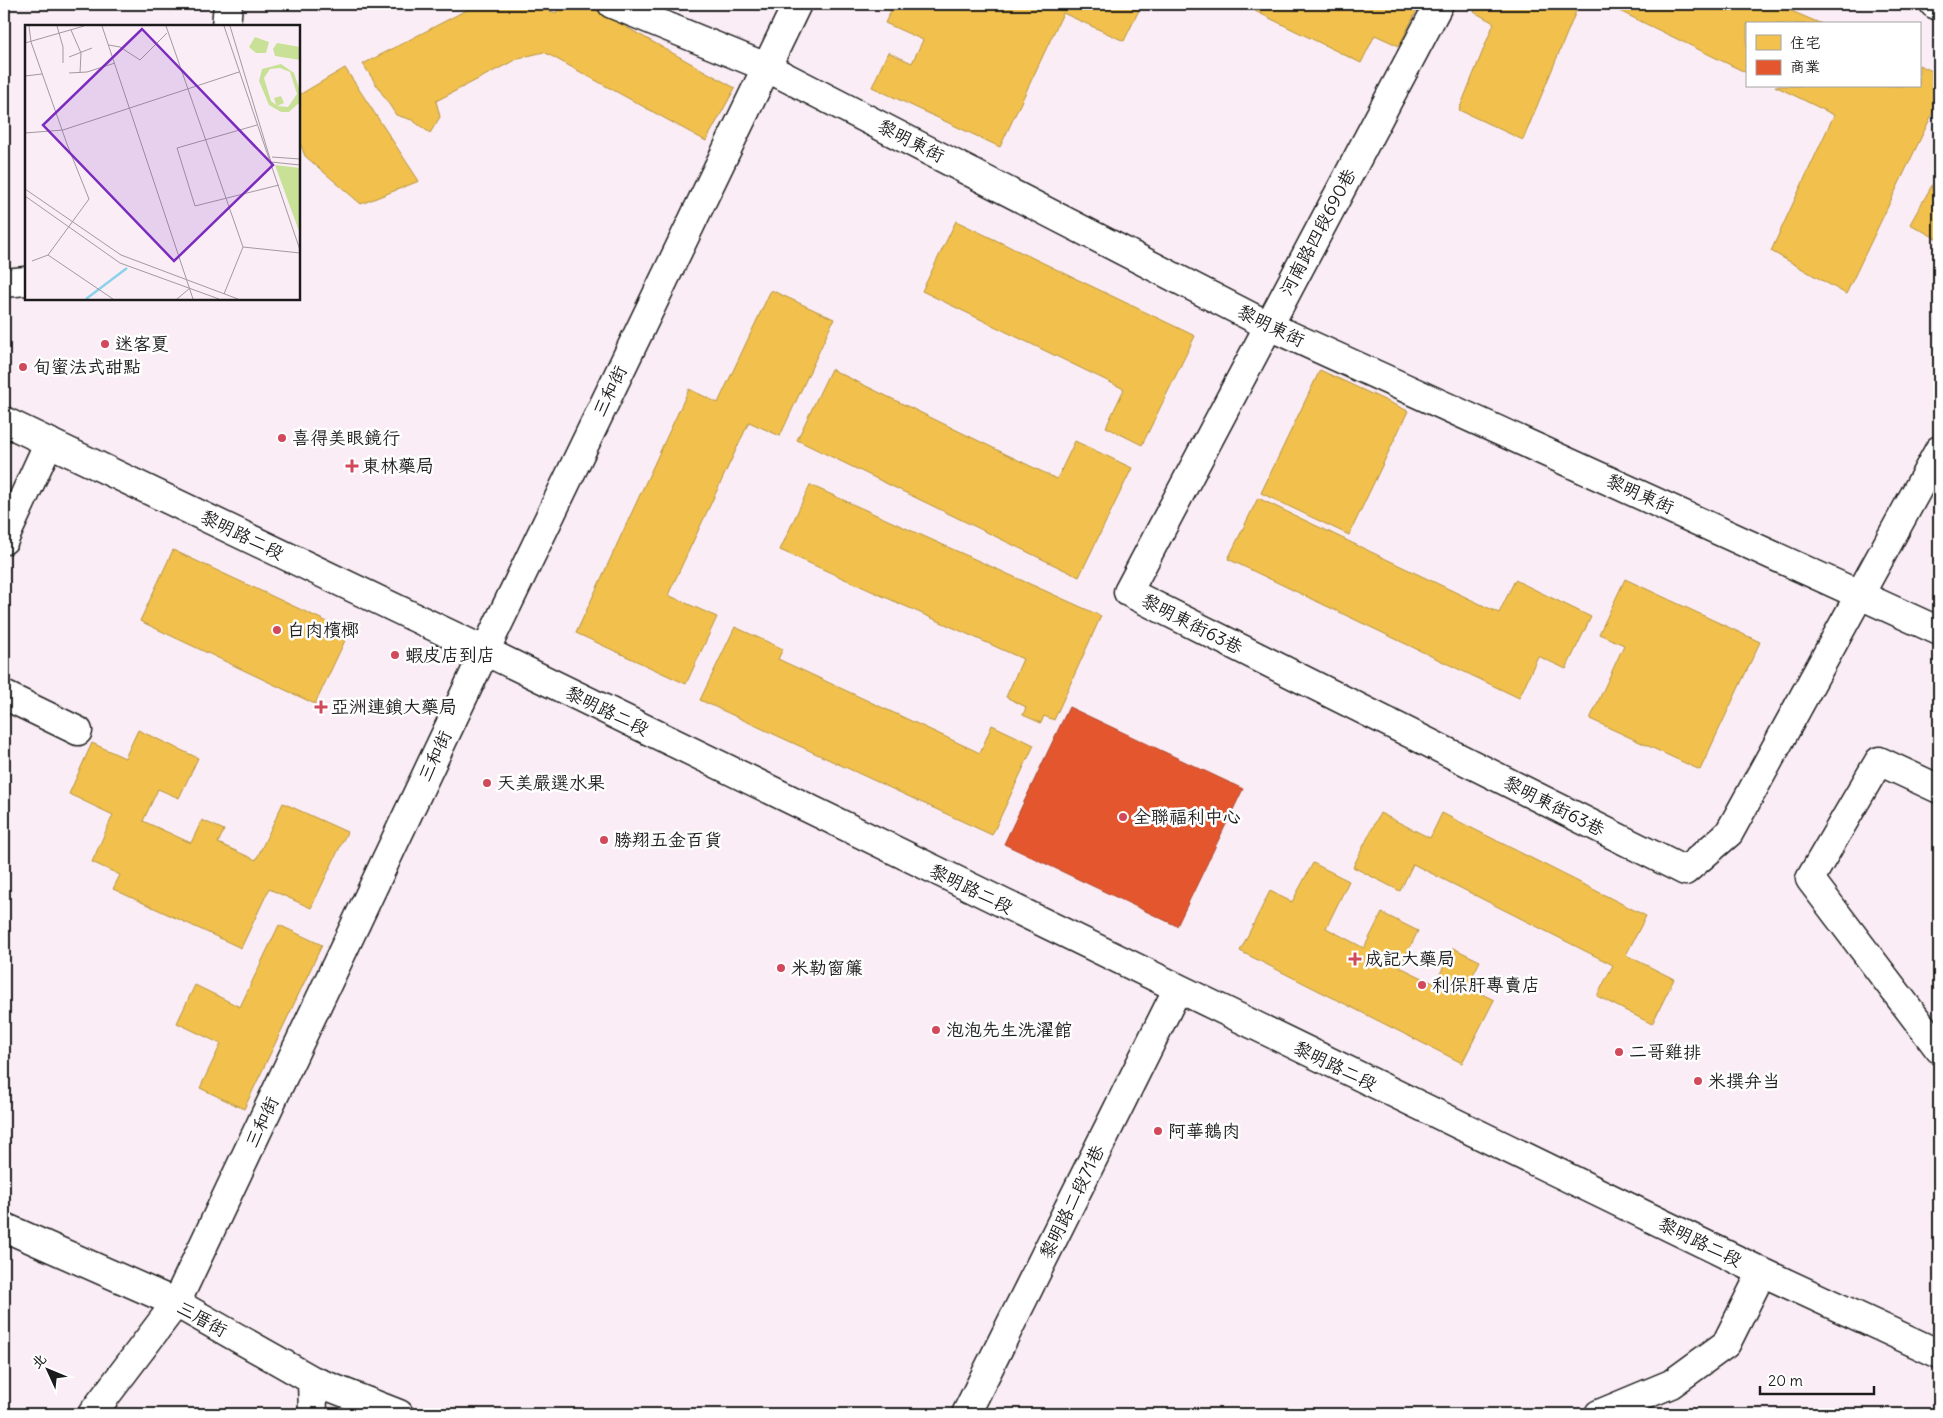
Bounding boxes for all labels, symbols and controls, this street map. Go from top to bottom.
legend [1746,22,1920,88]
inset map [25,25,300,300]
text: 住宅 [1790,33,1820,52]
text: 商業 [1790,57,1820,76]
street label: 黎明東街 [874,114,949,167]
street label: 河南路四段690巷 [1274,164,1361,299]
street label: 黎明東街 [1234,299,1309,352]
place label: 迷客夏 [115,332,169,355]
marker: 迷客夏 [99,338,111,350]
place label: 旬蜜法式甜點 [33,355,141,378]
marker: 旬蜜法式甜點 [17,361,29,373]
street label: 三和街 [587,361,632,420]
place label: 喜得美眼鏡行 [292,426,400,449]
marker: 喜得美眼鏡行 [276,432,288,444]
place label: 東林藥局 [362,454,434,477]
marker: 東林藥局 [346,460,358,472]
street label: 黎明東街 [1603,468,1678,519]
street label: 黎明路二段 [197,504,288,565]
street label: 黎明東街63巷 [1138,588,1247,659]
place label: 白肉檳榔 [287,618,359,641]
marker: 白肉檳榔 [271,624,283,636]
place label: 蝦皮店到店 [405,643,495,666]
marker: 蝦皮店到店 [389,649,401,661]
street label: 黎明路二段 [562,680,653,741]
place label: 亞洲連鎖大藥局 [331,695,457,718]
marker: 亞洲連鎖大藥局 [315,701,327,713]
street label: 三和街 [413,726,456,785]
street label: 黎明東街63巷 [1500,770,1609,841]
place label: 天美嚴選水果 [497,771,605,794]
marker: 天美嚴選水果 [481,777,493,789]
place label: 全聯福利中心 [1133,805,1241,828]
marker: 全聯福利中心 [1117,811,1129,823]
place label: 勝翔五金百貨 [614,828,722,851]
marker: 勝翔五金百貨 [598,834,610,846]
street label: 黎明路二段 [926,858,1017,919]
place label: 成記大藥局 [1365,947,1455,970]
marker: 成記大藥局 [1349,953,1361,965]
place label: 米勒窗簾 [791,956,863,979]
marker: 米勒窗簾 [775,962,787,974]
place label: 利保肝專賣店 [1432,973,1540,996]
marker: 利保肝專賣店 [1416,979,1428,991]
place label: 泡泡先生洗濯館 [946,1018,1072,1041]
marker: 泡泡先生洗濯館 [930,1024,942,1036]
street label: 黎明路二段 [1290,1035,1381,1096]
place label: 二哥雞排 [1629,1040,1701,1063]
marker: 二哥雞排 [1613,1046,1625,1058]
place label: 米撰弁当 [1708,1069,1780,1092]
marker: 米撰弁当 [1692,1075,1704,1087]
street label: 三和街 [240,1092,283,1151]
place label: 阿華鵝肉 [1168,1119,1240,1142]
marker: 阿華鵝肉 [1152,1125,1164,1137]
street label: 黎明路二段71巷 [1034,1141,1109,1263]
street label: 黎明路二段 [1655,1211,1746,1272]
street label: 三厝街 [173,1295,231,1342]
north arrow [22,1346,72,1396]
text: 北 [27,1350,50,1372]
scale bar [1760,1363,1874,1395]
text: 20 m [1768,1371,1803,1390]

